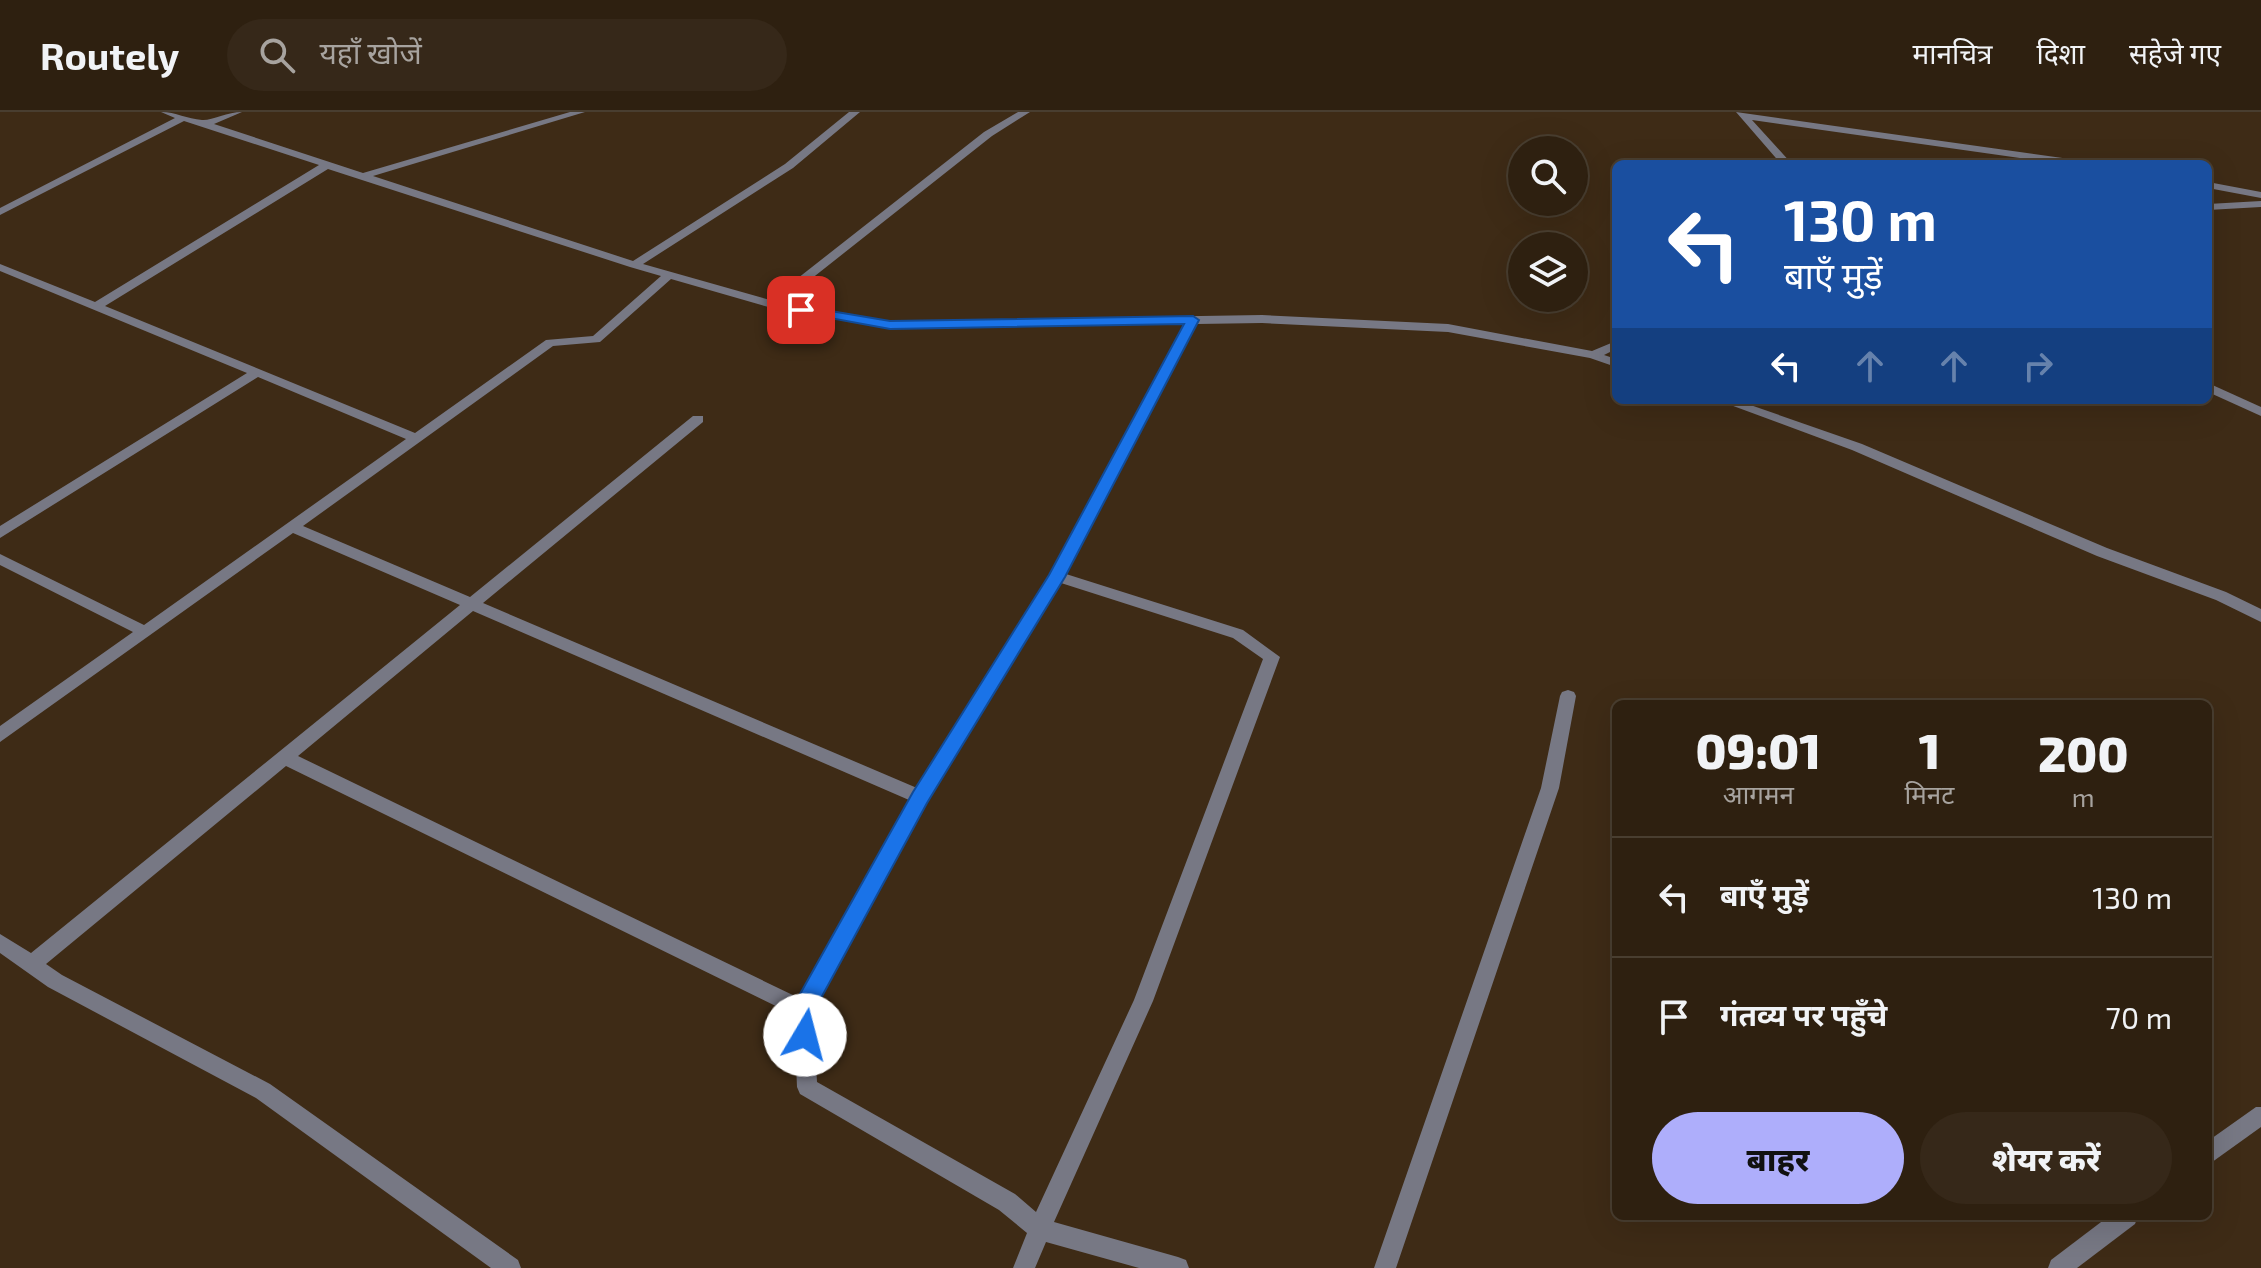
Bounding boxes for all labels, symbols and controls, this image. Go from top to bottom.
search box [227,19,787,91]
text: Routely [40,32,179,78]
icon: search [255,33,299,77]
text: यहाँ खोजें [319,34,422,70]
text: मानचित्र [1912,36,1993,70]
text: दिशा [2037,36,2085,70]
text: सहेजे गए [2129,36,2221,70]
map controls [1508,136,1588,312]
button: search [1508,136,1588,216]
text: 130 m [1784,185,1937,252]
icon: left [1652,192,1756,296]
button: layers [1508,232,1588,312]
text: बाएँ मुड़ें [1784,253,1883,296]
pin [767,276,835,344]
icon: arrive [779,288,823,332]
icon: left [1764,344,1808,388]
icon: ahead [1848,344,1892,388]
icon: ahead [1932,344,1976,388]
icon: right [2016,344,2060,388]
text: 09:01 [1696,721,1821,779]
text: 1 [1919,721,1940,779]
text: 200 [2038,724,2128,782]
text: आगमन [1723,778,1794,809]
text: मिनट [1905,778,1954,809]
text: m [2072,781,2095,812]
icon: left [1652,875,1696,919]
text: बाएँ मुड़ें [1720,876,1809,912]
text: 130 m [2092,879,2172,915]
position arrow [763,993,847,1077]
icon: arrive [1652,995,1696,1039]
text: गंतव्य पर पहुँचे [1720,996,1887,1032]
text: 70 m [2106,999,2172,1035]
button: बाहर [1652,1112,1904,1204]
button: शेयर करें [1920,1112,2172,1204]

